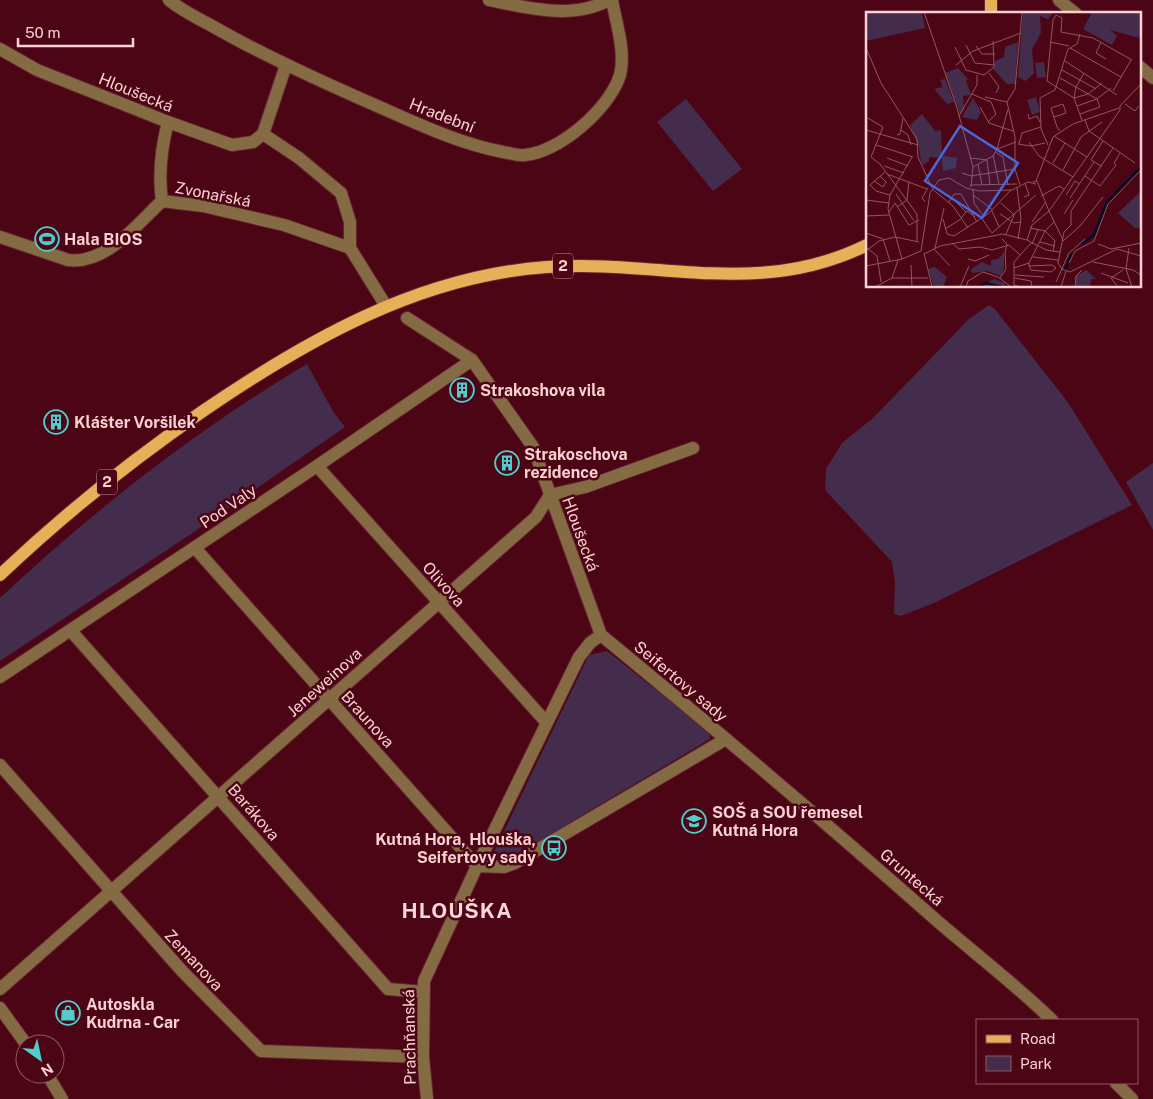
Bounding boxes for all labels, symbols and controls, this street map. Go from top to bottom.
inset map [866,12,1140,288]
scale bar [18,15,132,47]
text: 50 m [25,24,60,41]
street label: Hloušecká [96,69,176,116]
street label: Hradební [407,94,478,137]
street label: Zvonařská [173,178,252,211]
sports icon: Hala BIOS [34,226,60,252]
place label: Hala BIOS [64,230,143,249]
road number: 2 [553,254,573,278]
building icon: Strakoshova vila [449,377,475,403]
place label: Strakoshova vila [480,381,605,400]
building icon: Klášter Voršilek [43,409,69,435]
place label: Klášter Voršilek [74,413,196,432]
place label: Strakoschova rezidence [524,445,628,482]
building icon: Strakoschova rezidence [494,450,520,476]
road number: 2 [97,470,117,494]
street label: Pod Valy [196,480,261,532]
street label: Hloušecká [558,494,603,574]
street label: Olivova [419,558,469,611]
street label: Seifertovy sady [630,637,731,726]
street label: Jeneweinova [283,644,366,721]
street label: Braunova [337,687,398,752]
street label: Barákova [224,780,283,844]
place label: SOŠ a SOU řemesel Kutná Hora [712,802,863,840]
school or university icon: SOŠ a SOU řemesel Kutná Hora [681,808,707,834]
place label: Kutná Hora, Hlouška, Seifertovy sady [375,830,536,867]
bus stop icon: Kutná Hora, Hlouška, Seifertovy sady [541,835,567,861]
street label: Gruntecká [876,845,947,910]
district label: HLOUŠKA [401,898,513,923]
street label: Zemanova [161,926,227,995]
street label: Prachňanská [399,989,420,1085]
place label: Autoskla Kudrna - Car [86,995,180,1032]
shop icon: Autoskla Kudrna - Car [55,1000,81,1026]
legend [976,1019,1138,1084]
text: Road [1020,1030,1056,1047]
north arrow [15,1034,65,1084]
text: Park [1020,1055,1052,1072]
text: N [38,1060,56,1080]

